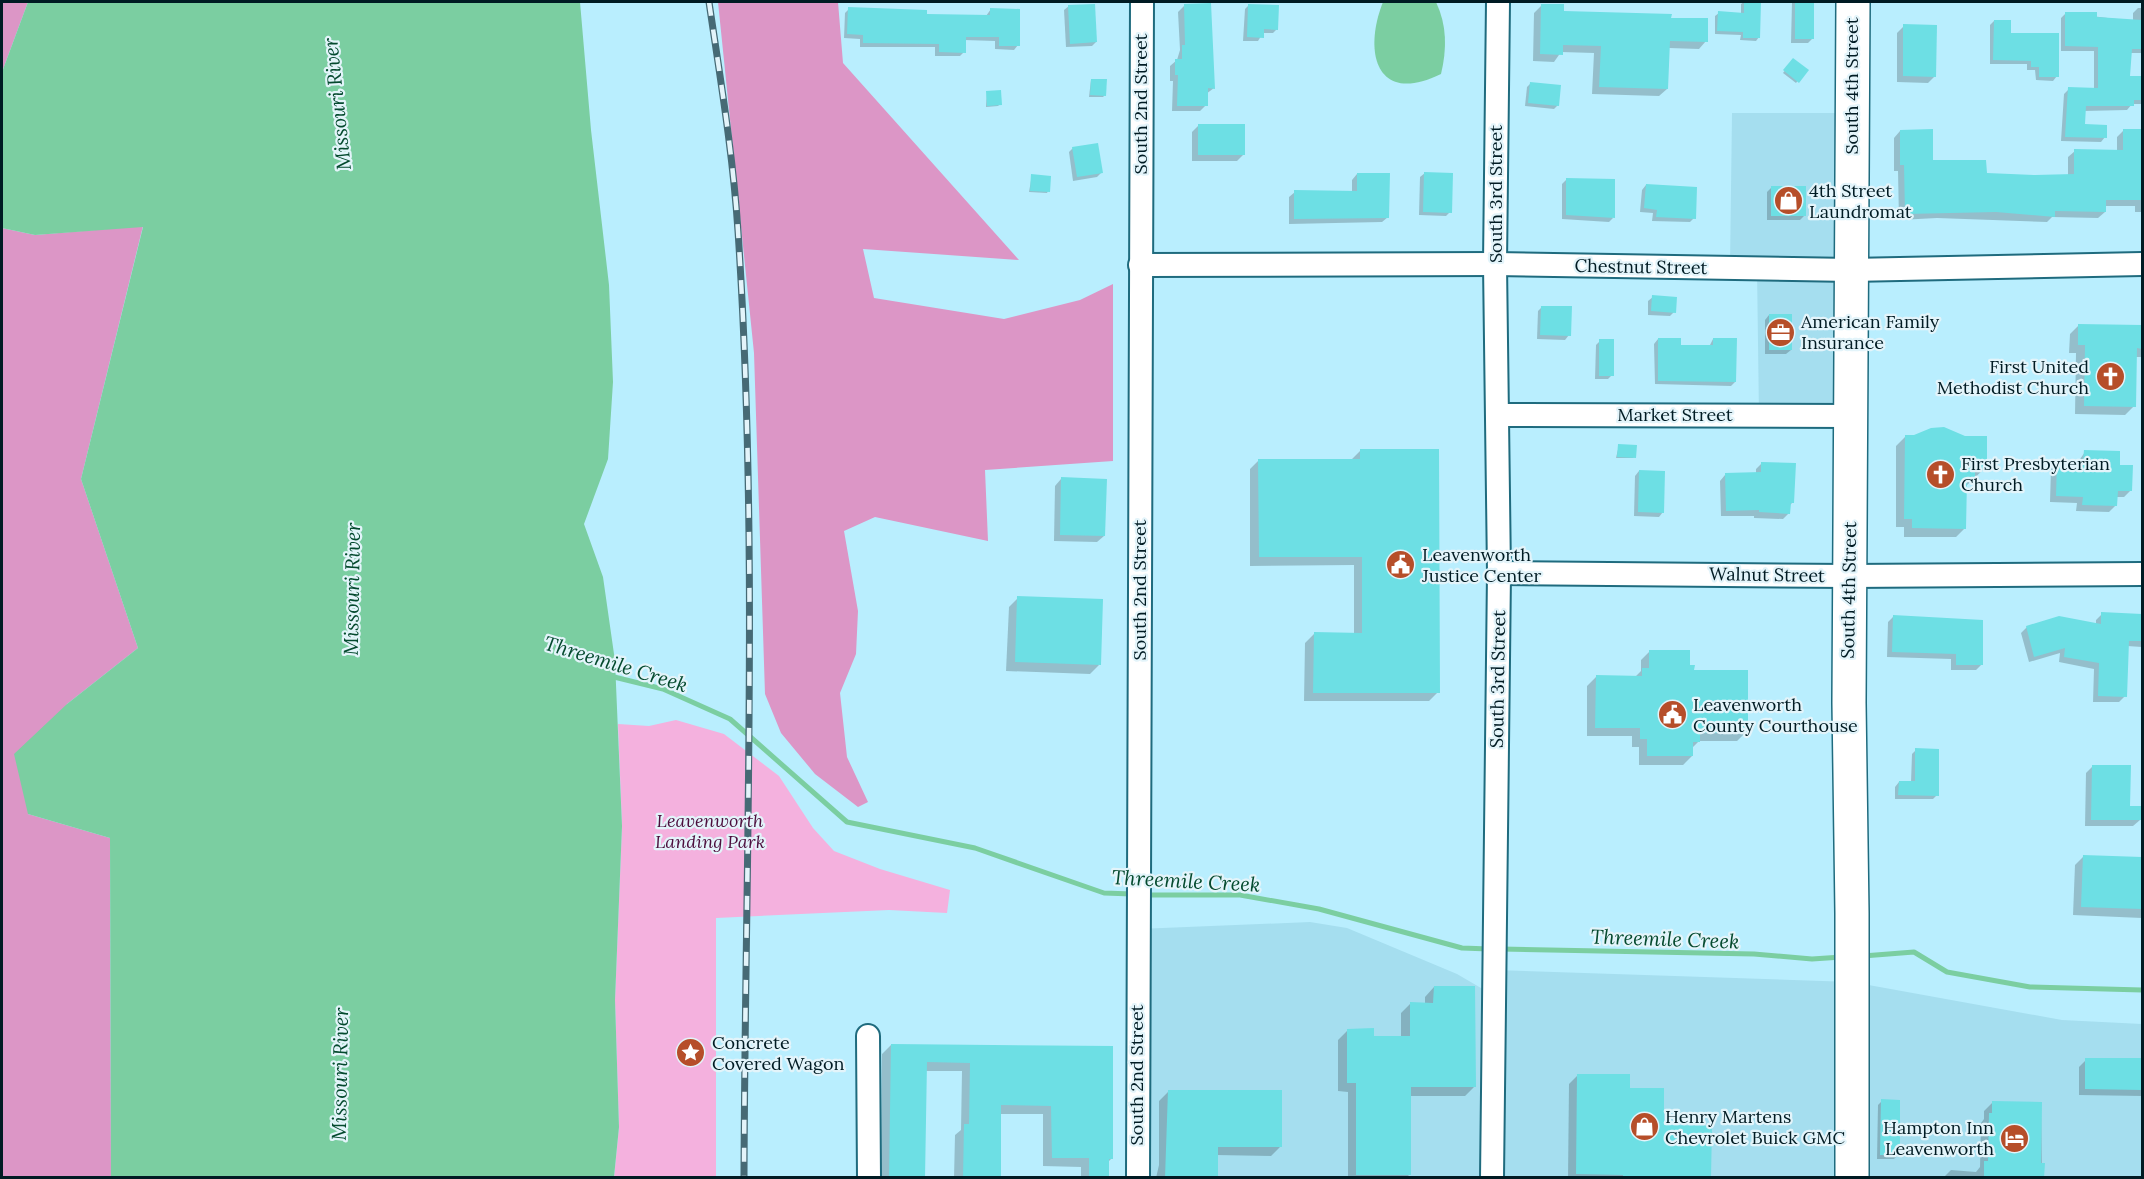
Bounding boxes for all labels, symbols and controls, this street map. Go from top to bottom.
street label: South 4th Street [1840,17,1863,155]
street label: South 2nd Street [1129,33,1152,175]
water label: Missouri River [317,36,356,172]
street label: South 3rd Street [1484,125,1507,263]
place label: 4th Street Laundromat [1809,179,1912,223]
shop icon: 4th Street Laundromat [1772,185,1804,217]
street label: Chestnut Street [1574,254,1708,279]
place label: American Family Insurance [1800,310,1940,354]
office icon: American Family Insurance [1764,316,1796,348]
place label: First United Methodist Church [1937,355,2089,399]
church icon: First United Methodist Church [2094,361,2126,393]
street label: Market Street [1617,403,1733,426]
place label: First Presbyterian Church [1961,452,2110,496]
church icon: First Presbyterian Church [1924,458,1956,490]
street label: South 2nd Street [1128,519,1151,661]
water label: Missouri River [338,521,365,656]
street label: South 4th Street [1836,521,1861,659]
place label: Leavenworth Justice Center [1421,543,1542,587]
public building icon: Leavenworth Justice Center [1385,549,1417,581]
street label: Walnut Street [1709,562,1825,587]
street label: South 3rd Street [1485,610,1510,748]
water label: Threemile Creek [541,630,691,697]
place label: Leavenworth County Courthouse [1693,693,1858,737]
public building icon: Leavenworth County Courthouse [1656,699,1688,731]
park label: Leavenworth Landing Park [655,809,765,853]
water label: Threemile Creek [1111,864,1261,897]
water label: Threemile Creek [1590,923,1740,954]
street label: South 2nd Street [1125,1004,1148,1146]
water label: Missouri River [326,1006,353,1141]
place label: Concrete Covered Wagon [712,1031,844,1075]
place icon: Concrete Covered Wagon [675,1037,707,1069]
place label: Henry Martens Chevrolet Buick GMC [1665,1105,1846,1149]
shop icon: Henry Martens Chevrolet Buick GMC [1628,1111,1660,1143]
place label: Hampton Inn Leavenworth [1883,1116,1994,1160]
hotel icon: Hampton Inn Leavenworth [1999,1122,2031,1154]

